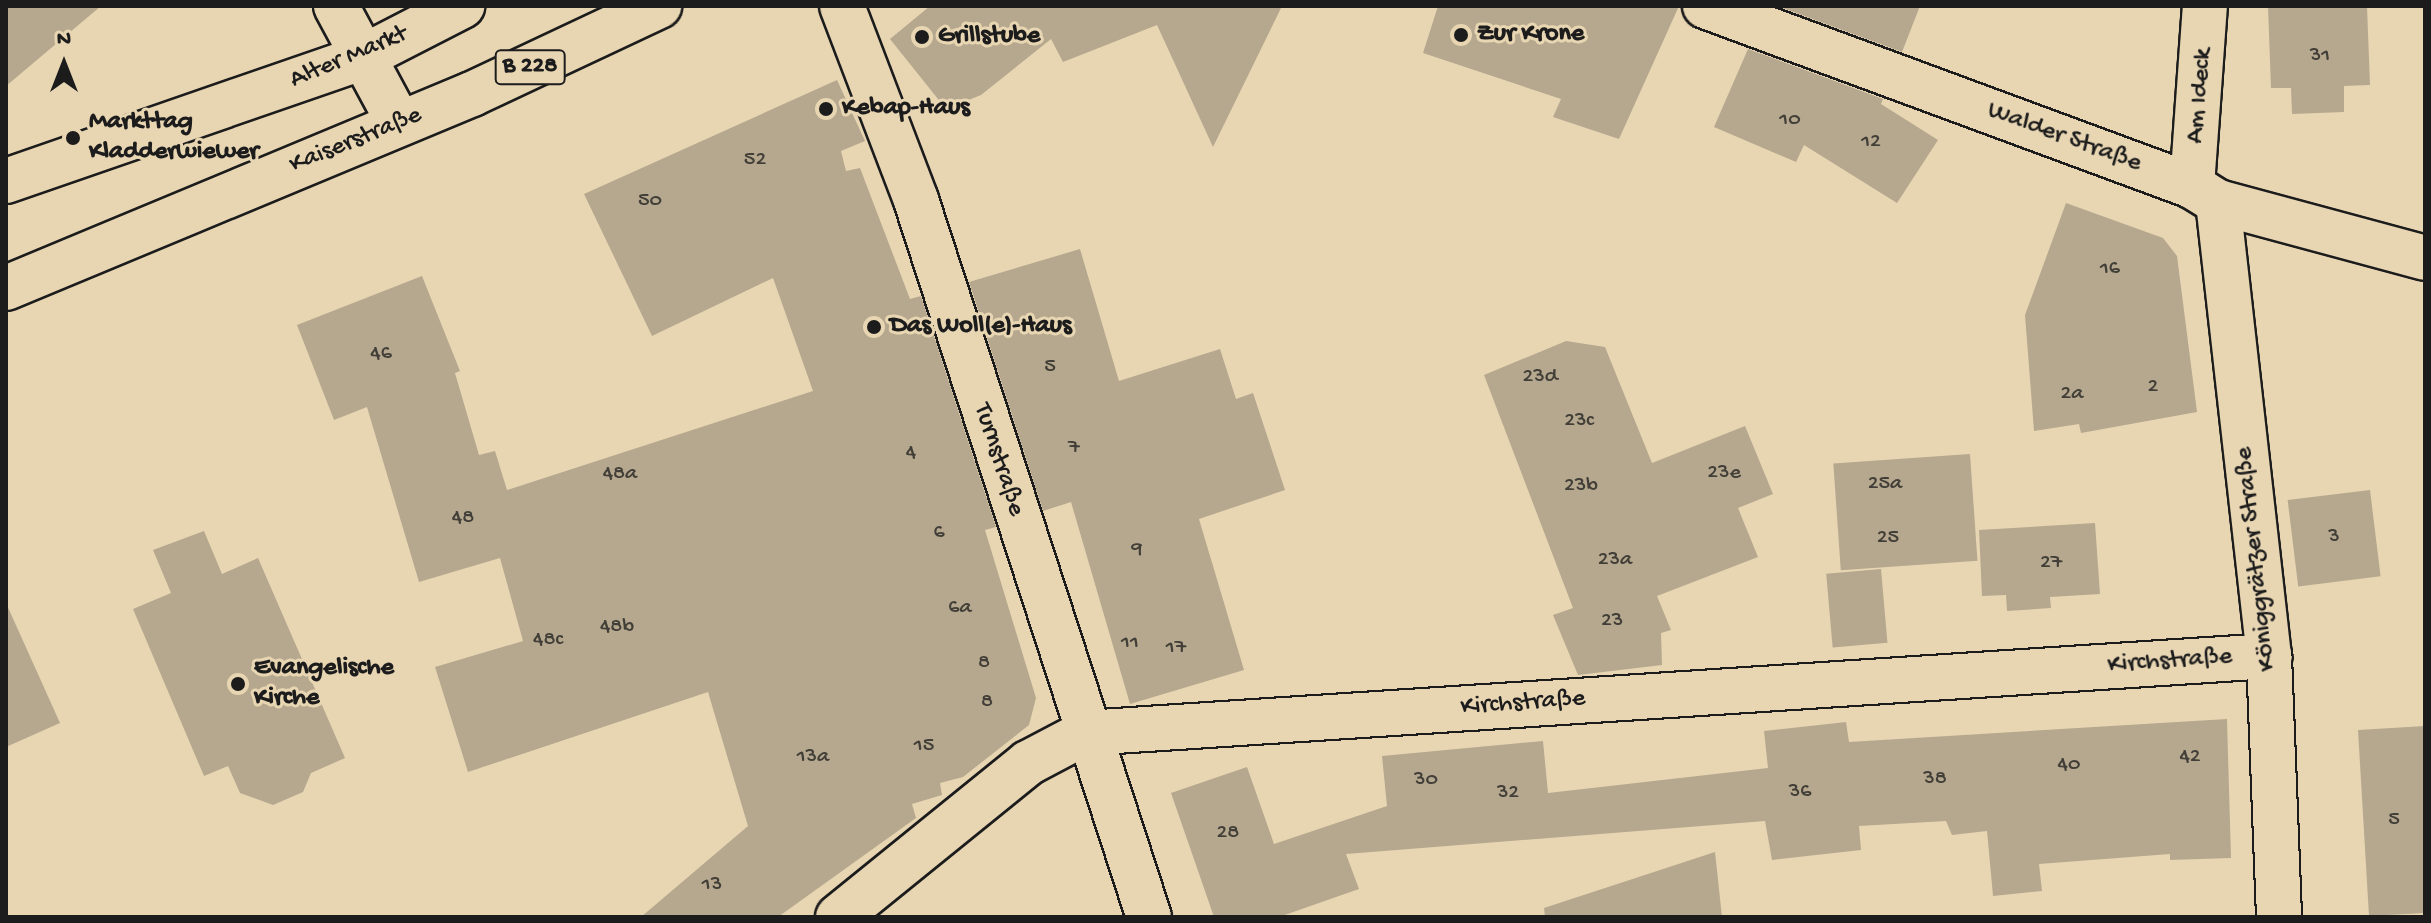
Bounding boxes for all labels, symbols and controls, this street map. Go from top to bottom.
street label: Alter Markt [286,19,412,97]
place label: Zur Krone [1477,19,1584,51]
place label: Grillstube [938,21,1040,53]
north arrow [24,24,104,104]
marker: Zur Krone [1452,26,1470,44]
text: N [57,27,71,53]
marker: Grillstube [913,28,931,46]
house number: 31 [2310,44,2330,70]
road number: B 228 [494,47,566,87]
street label: Am Ideck [2181,47,2221,145]
place label: Kebap-Haus [842,93,970,125]
street label: Walder Straße [1983,96,2145,180]
street label: Kaiserstraße [285,100,427,182]
marker: Kebap-Haus [817,100,835,118]
place label: Markttag Kladderwiewer [89,107,259,168]
house number: 10 [1779,108,1801,134]
marker: Markttag Kladderwiewer [64,129,82,147]
house number: 12 [1861,130,1881,156]
house number: 52 [744,148,766,174]
house number: 50 [638,189,662,215]
house number: 16 [2100,257,2120,283]
place label: Das Woll(e)-Haus [890,311,1072,343]
marker: Das Woll(e)-Haus [865,318,883,336]
house number: 46 [370,342,392,368]
house number: 5 [1044,355,1056,381]
house number: 23d [1522,365,1558,391]
house number: 2 [2148,375,2158,401]
house number: 2a [2061,382,2083,408]
street label: Turnstraße [965,400,1031,520]
house number: 23c [1564,409,1594,435]
house number: 7 [1068,436,1080,462]
house number: 4 [906,441,916,467]
street label: Königgrätzer Straße [2230,445,2284,673]
house number: 23e [1707,461,1741,487]
house number: 48a [603,462,637,488]
house number: 25a [1868,472,1902,498]
house number: 23b [1564,474,1598,500]
house number: 48 [452,506,474,532]
house number: 6 [933,521,945,547]
house number: 3 [2328,525,2340,551]
house number: 25 [1877,526,1899,552]
house number: 9 [1131,538,1143,564]
house number: 23a [1598,548,1632,574]
house number: 27 [2040,551,2062,577]
house number: 6a [948,596,972,622]
house number: 23 [1601,609,1623,635]
house number: 48b [600,615,634,641]
house number: 48c [533,628,563,654]
house number: 11 [1121,631,1139,657]
house number: 17 [1166,636,1186,662]
street label: Kirchstraße [2107,642,2233,682]
house number: 8 [978,651,990,677]
place label: Evangelische Kirche [254,653,394,714]
marker: Evangelische Kirche [229,675,247,693]
street label: Kirchstraße [1460,684,1586,724]
house number: 8 [981,690,993,716]
house number: 15 [914,734,934,760]
house number: 13a [797,745,829,771]
house number: 42 [2179,745,2201,771]
house number: 40 [2058,753,2080,779]
house number: 38 [1923,767,1947,793]
house number: 30 [1414,768,1438,794]
house number: 36 [1789,780,1811,806]
house number: 32 [1497,781,1519,807]
house number: 5 [2388,808,2400,834]
house number: 28 [1217,821,1239,847]
house number: 13 [702,873,722,899]

